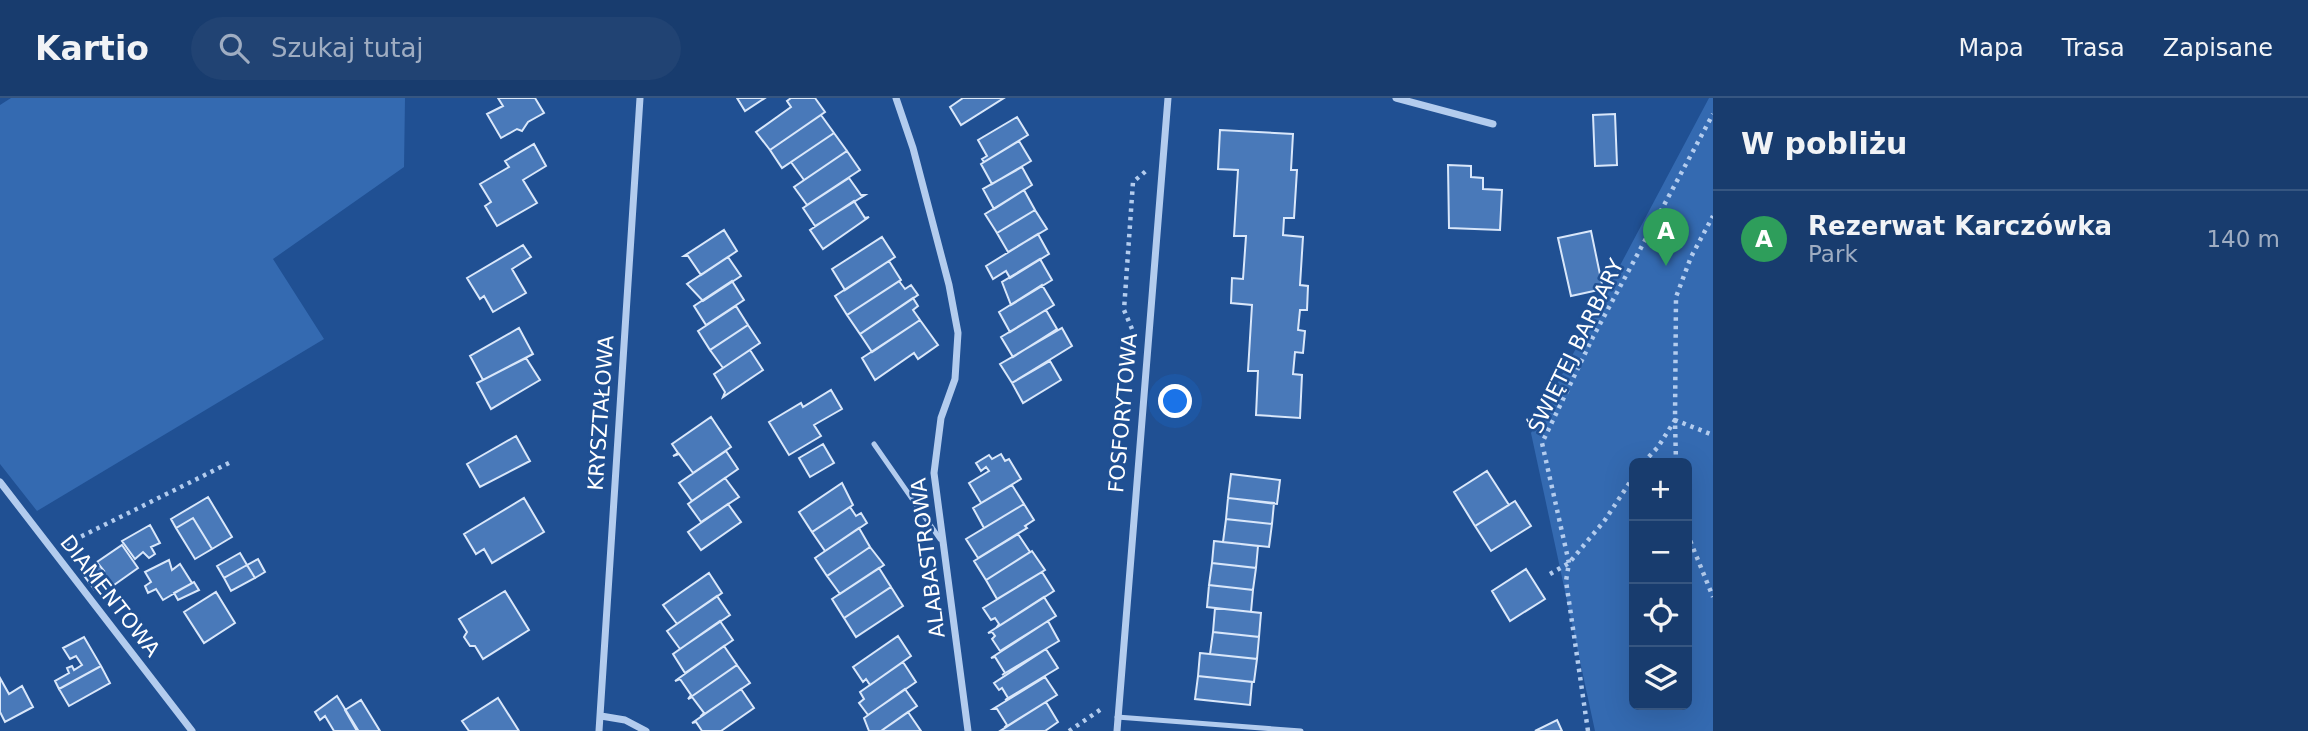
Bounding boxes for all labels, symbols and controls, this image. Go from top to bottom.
search box [191,17,681,80]
text: Kartio [35,29,149,68]
icon: search [215,29,253,67]
text: Szukaj tutaj [271,33,424,63]
text: Mapa [1958,34,2024,62]
text: Trasa [2062,34,2125,62]
text: Zapisane [2163,34,2273,62]
text: W pobliżu [1741,126,1907,161]
pin: A [1643,208,1689,266]
text: Rezerwat Karczówka [1808,211,2112,241]
text: A [1755,226,1773,252]
text: 140 m [2206,226,2280,252]
text: Park [1808,241,1858,267]
street label: ŚWIĘTEJ BARBARY [1523,254,1629,437]
street label: FOSFORYTOWA [1104,332,1142,494]
street label: KRYSZTAŁOWA [584,334,618,491]
your location [1158,384,1192,418]
map controls [1629,458,1692,710]
button: + [1629,458,1692,521]
street label: ALABASTROWA [906,476,950,639]
button: − [1629,521,1692,584]
street label: DIAMENTOWA [55,531,165,662]
button: locate [1629,584,1692,647]
button: layers [1629,647,1692,710]

